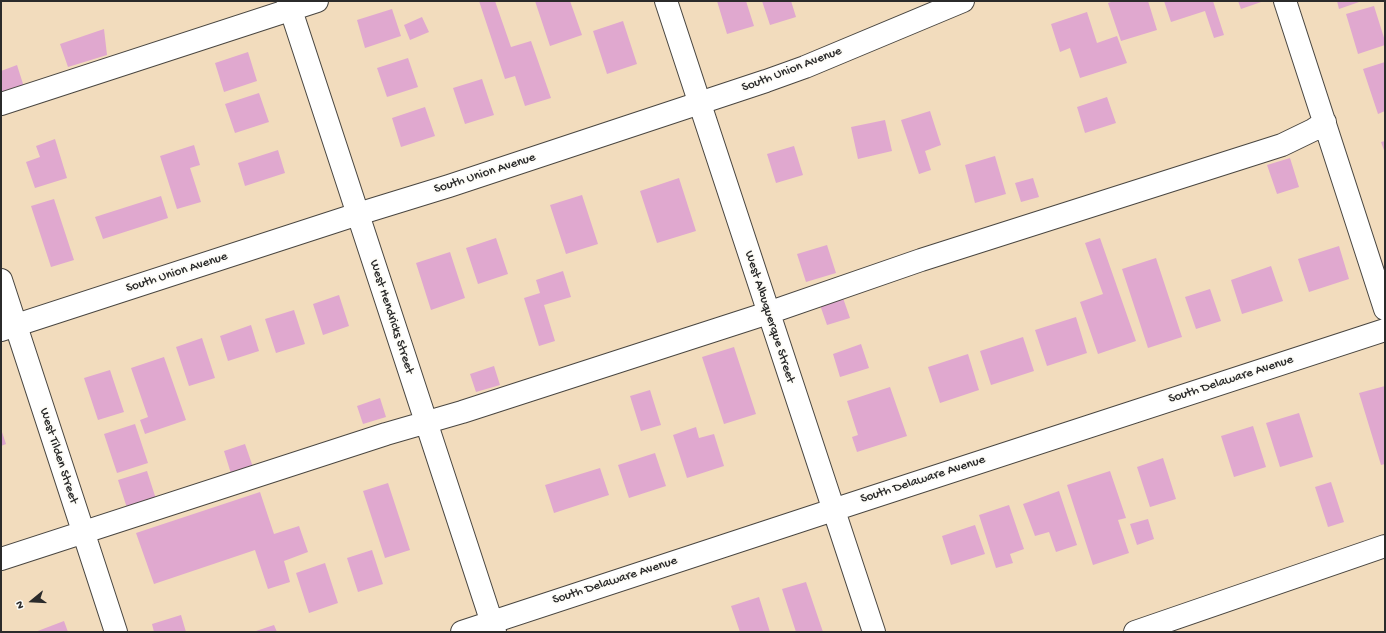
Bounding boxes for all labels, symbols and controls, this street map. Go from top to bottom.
street label: South Union Avenue [740,44,844,96]
street label: South Union Avenue [432,150,538,198]
street label: South Union Avenue [124,249,230,297]
street label: West Albuquerque Street [740,249,798,385]
street label: West Hendricks Street [365,258,417,376]
street label: South Delaware Avenue [1167,352,1295,408]
street label: West Tilden Street [35,406,81,506]
street label: South Delaware Avenue [859,452,987,508]
street label: South Delaware Avenue [551,553,679,609]
north arrow [12,581,52,621]
text: N [14,599,27,610]

